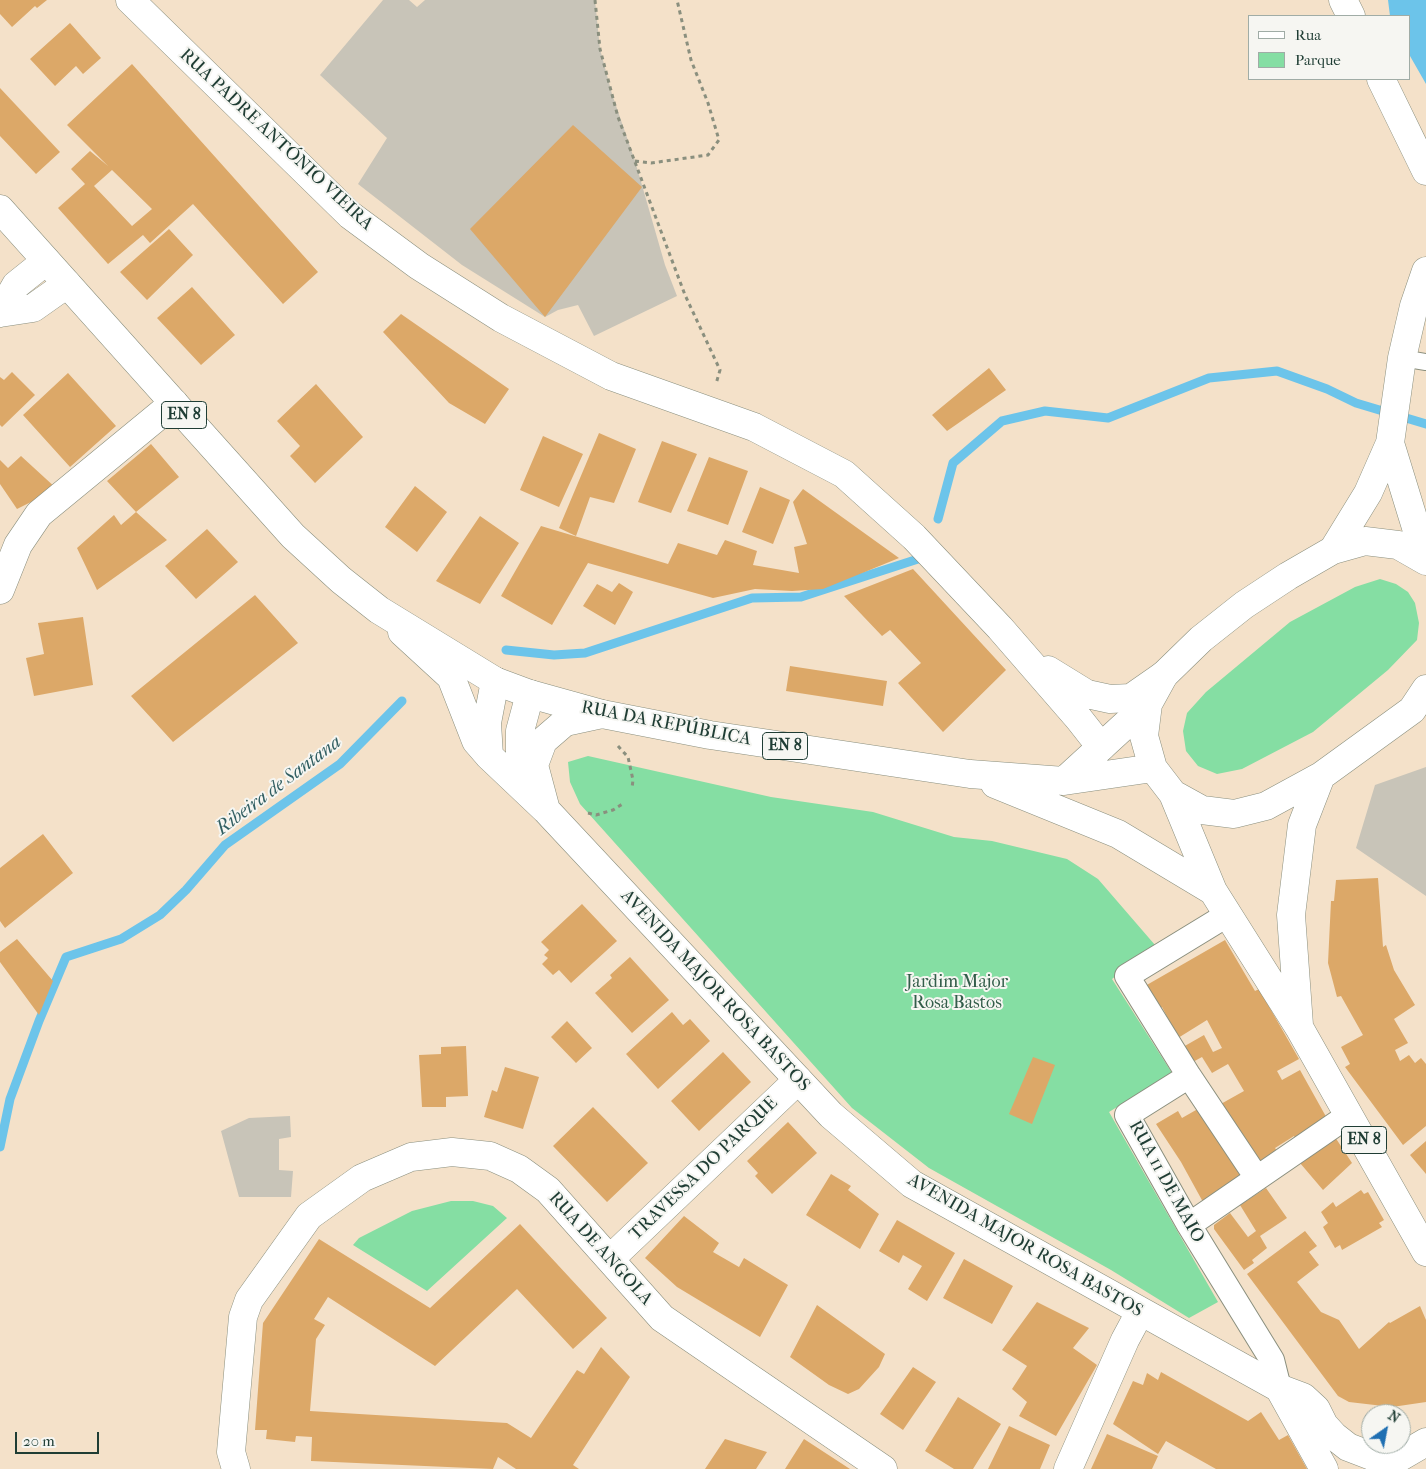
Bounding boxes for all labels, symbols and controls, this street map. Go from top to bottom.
legend [1248,15,1411,80]
text: Rua [1295,26,1321,44]
street label: RUA PADRE ANTÓNIO VIEIRA [175,45,377,235]
text: Parque [1295,51,1341,69]
road number: EN 8 [162,402,206,428]
street label: RUA DA REPÚBLICA [579,697,753,751]
water label: Ribeira de Santana [212,731,346,841]
road number: EN 8 [762,732,808,759]
street label: AVENIDA MAJOR ROSA BASTOS [616,886,814,1096]
park label: Jardim Major Rosa Bastos [906,972,1008,1014]
street label: TRAVESSA DO PARQUE [626,1093,782,1245]
street label: RUA 11 DE MAIO [1124,1117,1208,1247]
road number: EN 8 [1342,1126,1386,1154]
street label: AVENIDA MAJOR ROSA BASTOS [904,1170,1146,1322]
street label: RUA DE ANGOLA [543,1188,657,1310]
north arrow [1361,1404,1411,1454]
text: N [1385,1407,1403,1427]
scale bar [18,1422,101,1454]
text: 20 m [23,1432,55,1450]

